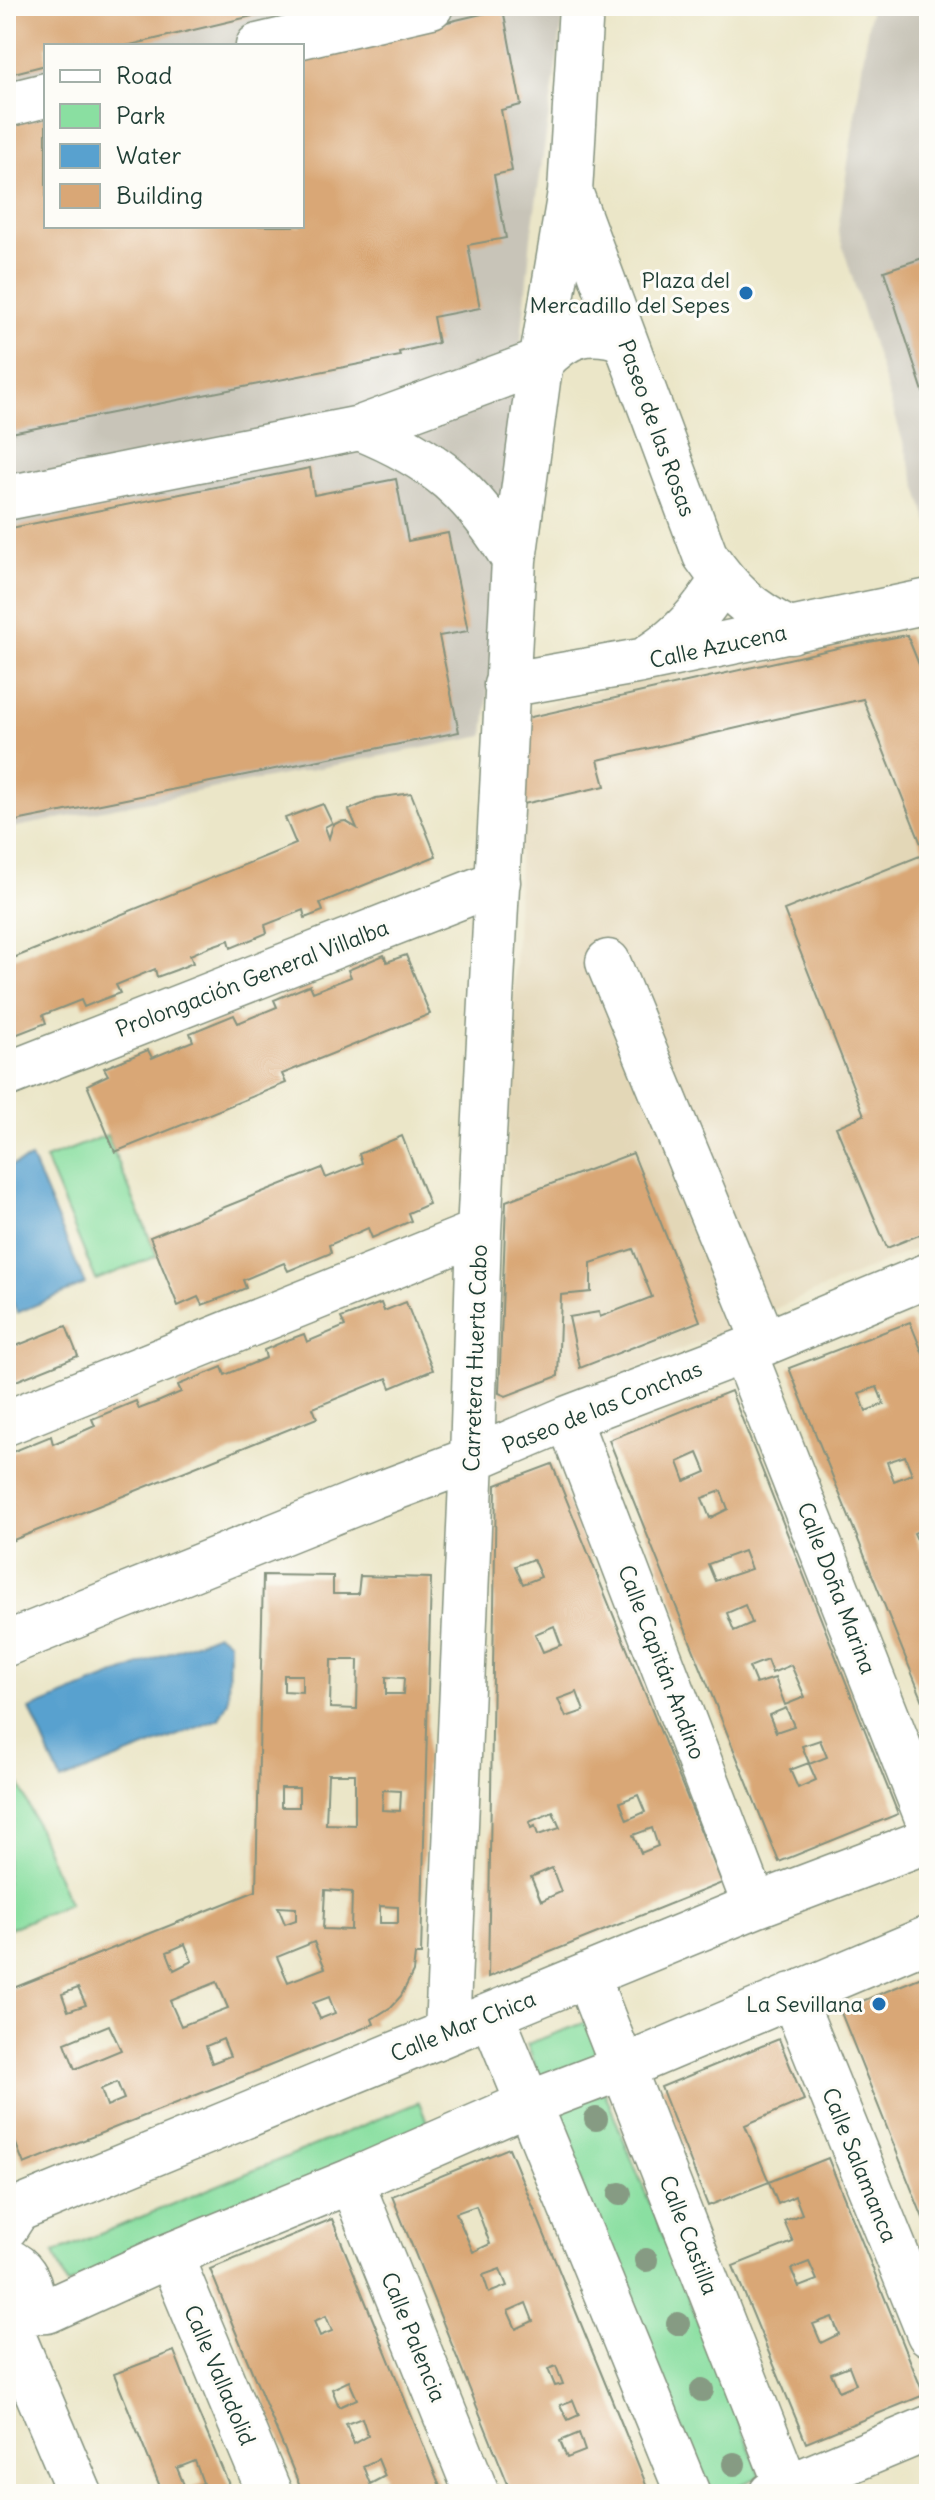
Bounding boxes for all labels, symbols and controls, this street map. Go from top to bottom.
legend [44,44,304,228]
text: Road [116,60,172,90]
text: Park [116,100,166,130]
text: Water [116,140,181,170]
text: Building [116,180,203,210]
place label: Plaza del Mercadillo del Sepes [530,266,730,319]
marker: Plaza del Mercadillo del Sepes [737,284,755,302]
street label: Paseo de las Rosas [612,336,702,520]
street label: Calle Azucena [647,618,789,674]
street label: Prolongación General Villalba [112,913,392,1043]
street label: Carretera Huerta Cabo [457,1244,493,1472]
street label: Paseo de las Conchas [498,1354,706,1460]
street label: Calle Doña Marina [791,1498,883,1678]
street label: Calle Capitán Andino [612,1561,712,1763]
street label: Calle Mar Chica [386,1984,540,2068]
place label: La Sevillana [746,1990,863,2018]
marker: La Sevillana [870,1995,888,2013]
street label: Calle Salamanca [816,2084,904,2246]
street label: Calle Castilla [653,2171,725,2299]
street label: Calle Palencia [375,2268,453,2406]
street label: Calle Valladolid [178,2301,262,2449]

